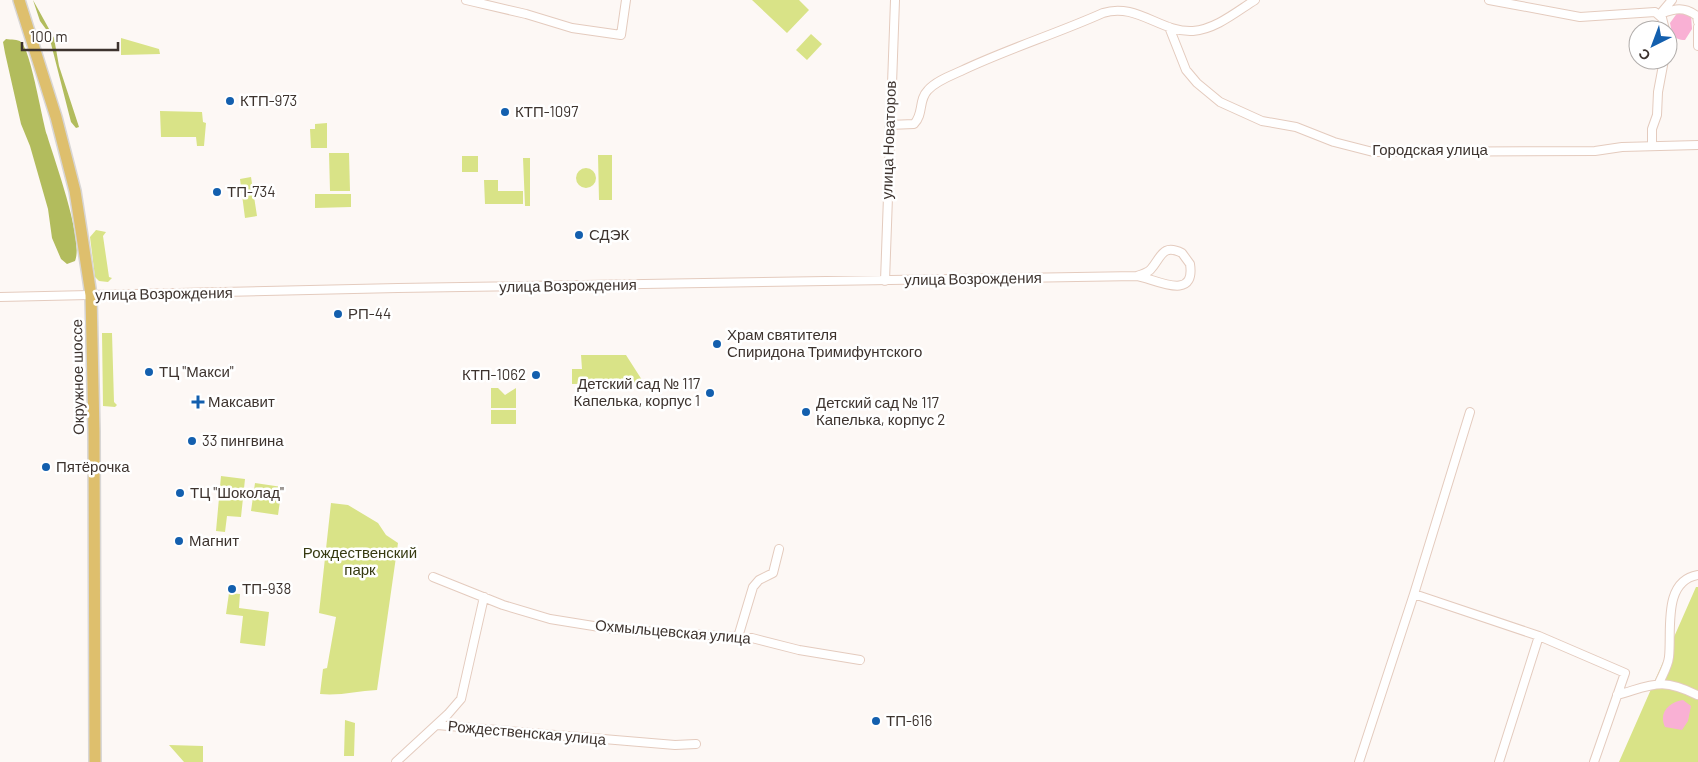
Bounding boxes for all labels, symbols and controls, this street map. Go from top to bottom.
scale bar [22,20,119,52]
north arrow [1628,20,1678,70]
text: 100 m [30,27,68,45]
text: С [1635,45,1653,65]
street label: улица Новаторов [877,80,899,200]
place label: КТП-973 [240,91,297,109]
marker: КТП-973 [224,95,236,107]
place label: КТП-1097 [515,102,578,120]
marker: КТП-1097 [499,106,511,118]
street label: Городская улица [1372,140,1488,158]
place label: ТП-734 [227,182,275,200]
marker: ТП-734 [211,186,223,198]
place label: СДЭК [589,225,629,243]
marker: СДЭК [573,229,585,241]
street label: улица Возрождения [904,268,1042,288]
street label: улица Возрождения [499,275,637,295]
street label: улица Возрождения [95,283,233,303]
place label: РП-44 [348,304,391,322]
marker: РП-44 [332,308,344,320]
street label: Окружное шоссе [67,319,87,435]
place label: Храм святителя Спиридона Тримифунтского [727,325,922,360]
marker: Храм святителя Спиридона Тримифунтского [711,338,723,350]
place label: ТЦ "Макси" [159,362,234,380]
place label: КТП-1062 [462,365,526,383]
marker: ТЦ "Макси" [143,366,155,378]
marker: КТП-1062 [530,369,542,381]
place label: Детский сад № 117 Капелька, корпус 1 [574,374,700,409]
marker: Детский сад № 117 Капелька, корпус 1 [704,387,716,399]
place label: Максавит [208,392,275,410]
place label: Детский сад № 117 Капелька, корпус 2 [816,393,945,428]
marker: Максавит [192,396,204,408]
marker: Детский сад № 117 Капелька, корпус 2 [800,406,812,418]
place label: 33 пингвина [202,431,284,449]
marker: 33 пингвина [186,435,198,447]
place label: Пятёрочка [56,457,130,475]
marker: Пятёрочка [40,461,52,473]
place label: ТЦ "Шоколад" [190,483,284,501]
marker: ТЦ "Шоколад" [174,487,186,499]
place label: Магнит [189,531,239,549]
marker: Магнит [173,535,185,547]
park label: Рождественский парк [303,543,417,578]
place label: ТП-938 [242,579,291,597]
marker: ТП-938 [226,583,238,595]
street label: Охмыльцевская улица [594,615,752,647]
place label: ТП-616 [886,711,932,729]
marker: ТП-616 [870,715,882,727]
street label: Рождественская улица [447,716,607,748]

